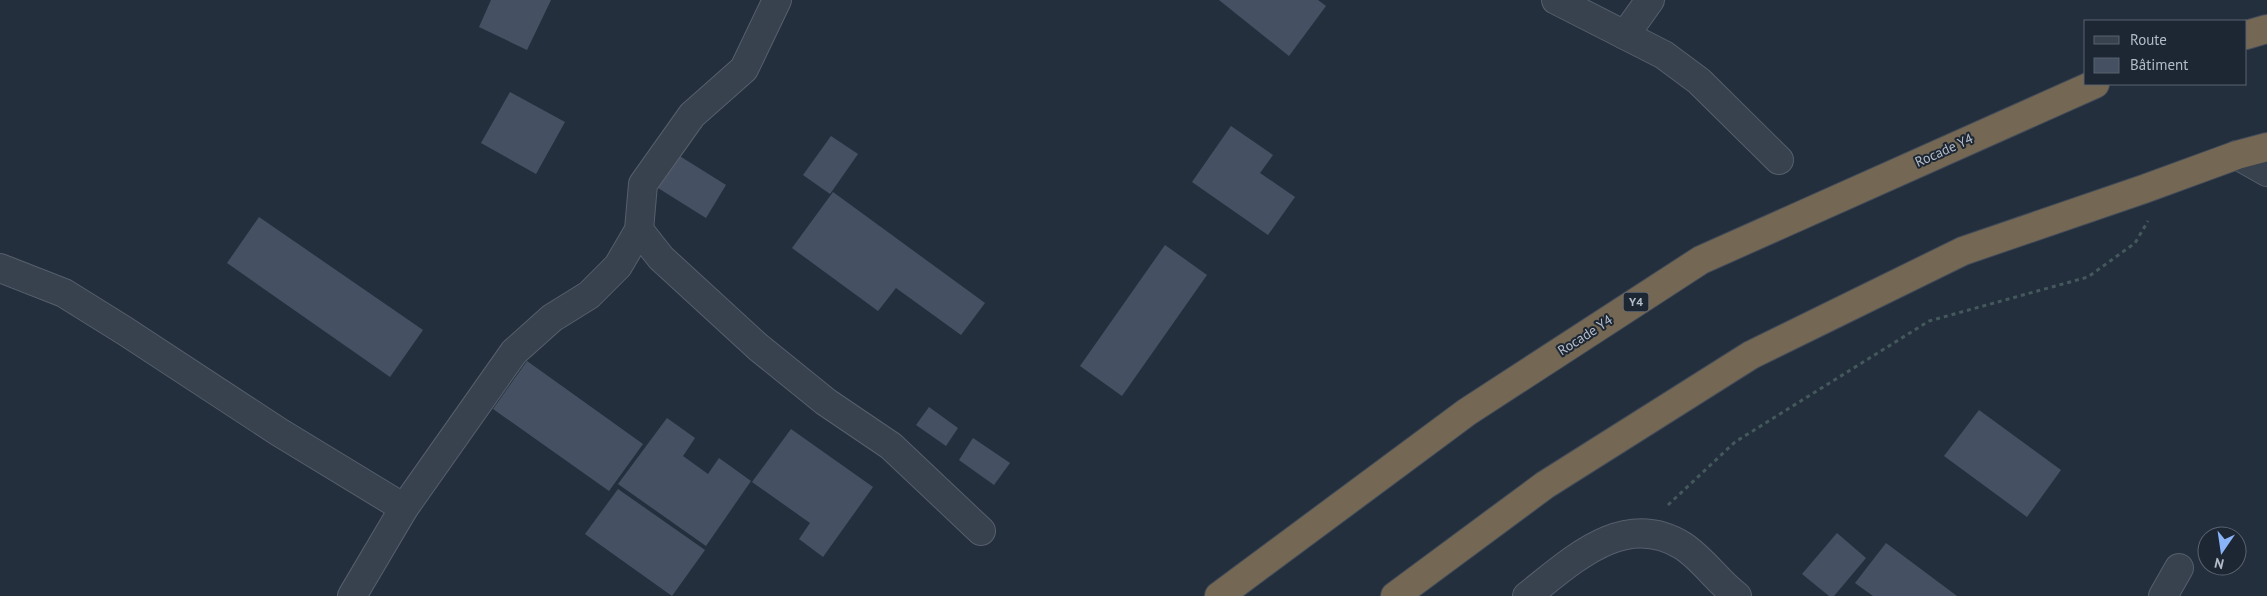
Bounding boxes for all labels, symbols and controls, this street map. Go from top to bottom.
legend [2084,20,2247,85]
text: Route [2130,30,2167,49]
text: Bâtiment [2130,55,2188,74]
street label: Rocade Y4 [1912,129,1976,171]
road number: Y4 [1624,292,1648,312]
street label: Rocade Y4 [1554,310,1616,359]
north arrow [2197,526,2247,576]
text: N [2213,554,2226,573]

